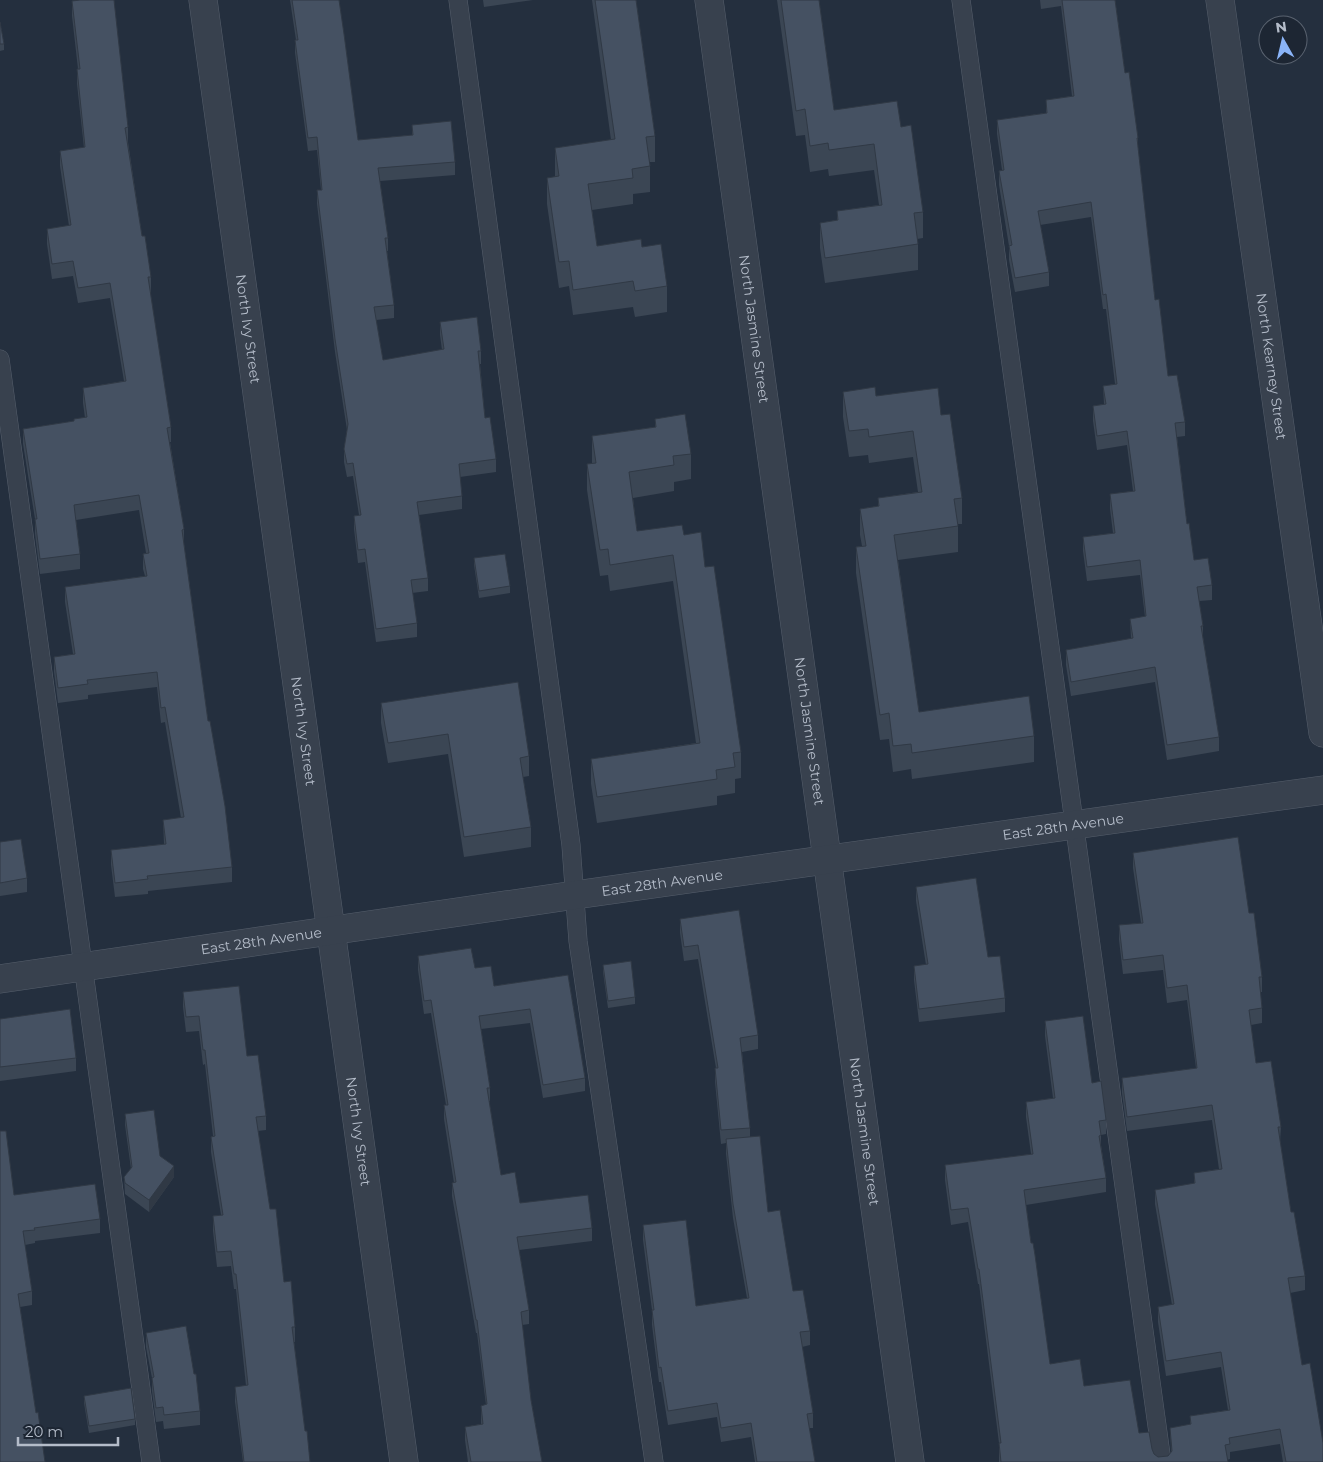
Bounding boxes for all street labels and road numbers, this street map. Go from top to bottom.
street label: North Jasmine Street [735,254,773,405]
street label: North Ivy Street [232,273,265,385]
street label: North Kearney Street [1252,292,1291,441]
street label: North Jasmine Street [790,656,829,807]
street label: North Ivy Street [287,675,320,787]
street label: East 28th Avenue [1001,809,1125,844]
street label: East 28th Avenue [600,865,724,900]
street label: East 28th Avenue [199,923,323,959]
street label: North Jasmine Street [845,1056,884,1207]
street label: North Ivy Street [342,1076,375,1187]

